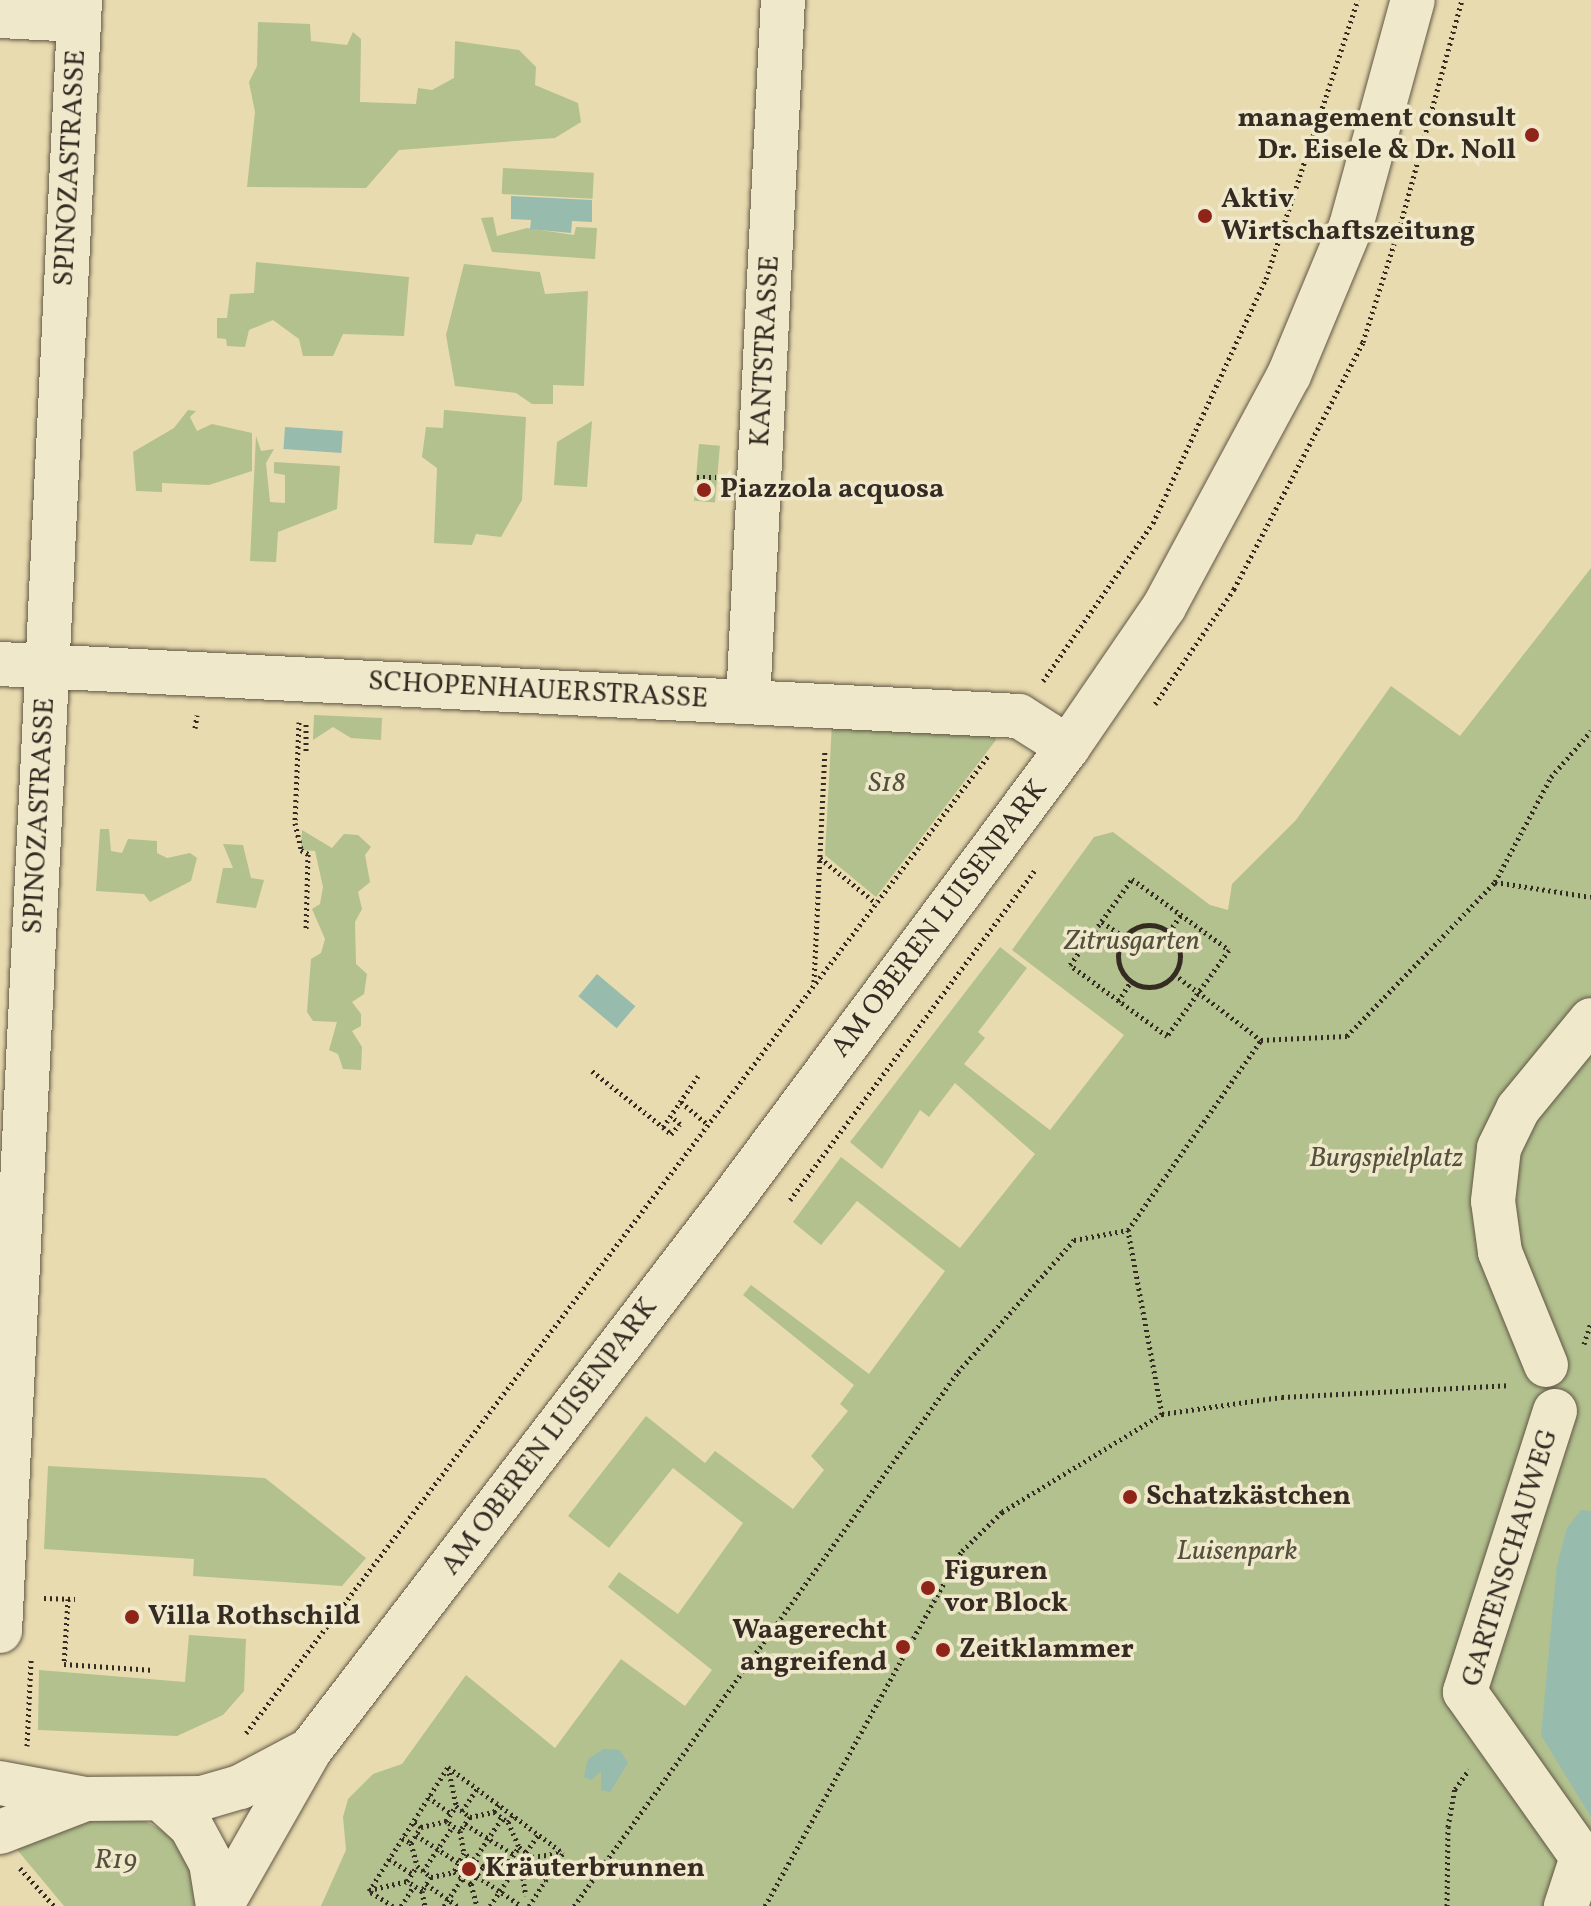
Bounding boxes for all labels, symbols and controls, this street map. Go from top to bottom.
street label: SPINOZASTRASSE [48,49,94,287]
place label: management consult Dr. Eisele & Dr. Noll [1237,102,1516,168]
marker: management consult Dr. Eisele & Dr. Noll [1523,126,1541,144]
place label: Aktiv Wirtschaftszeitung [1221,183,1475,249]
marker: Aktiv Wirtschaftszeitung [1196,207,1214,225]
street label: KANTSTRASSE [744,255,788,447]
place label: Piazzola acquosa [720,473,944,507]
marker: Piazzola acquosa [695,481,713,499]
street label: SCHOPENHAUERSTRASSE [367,665,709,717]
street label: SPINOZASTRASSE [17,697,63,935]
park label: S18 [868,767,906,801]
street label: AM OBEREN LUISENPARK [825,774,1055,1064]
park label: Zitrusgarten [1064,925,1200,959]
park label: Burgspielplatz [1309,1142,1463,1176]
street label: AM OBEREN LUISENPARK [435,1292,665,1582]
street label: GARTENSCHAUWEG [1456,1425,1566,1691]
place label: Schatzkästchen [1146,1480,1351,1514]
marker: Schatzkästchen [1121,1488,1139,1506]
park label: Luisenpark [1177,1535,1297,1569]
place label: Figuren vor Block [944,1555,1068,1621]
marker: Figuren vor Block [919,1579,937,1597]
place label: Villa Rothschild [148,1600,360,1634]
marker: Villa Rothschild [123,1608,141,1626]
place label: Waagerecht angreifend [732,1614,887,1680]
place label: Zeitklammer [959,1633,1134,1667]
marker: Waagerecht angreifend [894,1638,912,1656]
marker: Zeitklammer [934,1641,952,1659]
park label: R19 [94,1844,138,1878]
place label: Kräuterbrunnen [485,1852,705,1886]
marker: Kräuterbrunnen [460,1860,478,1878]

